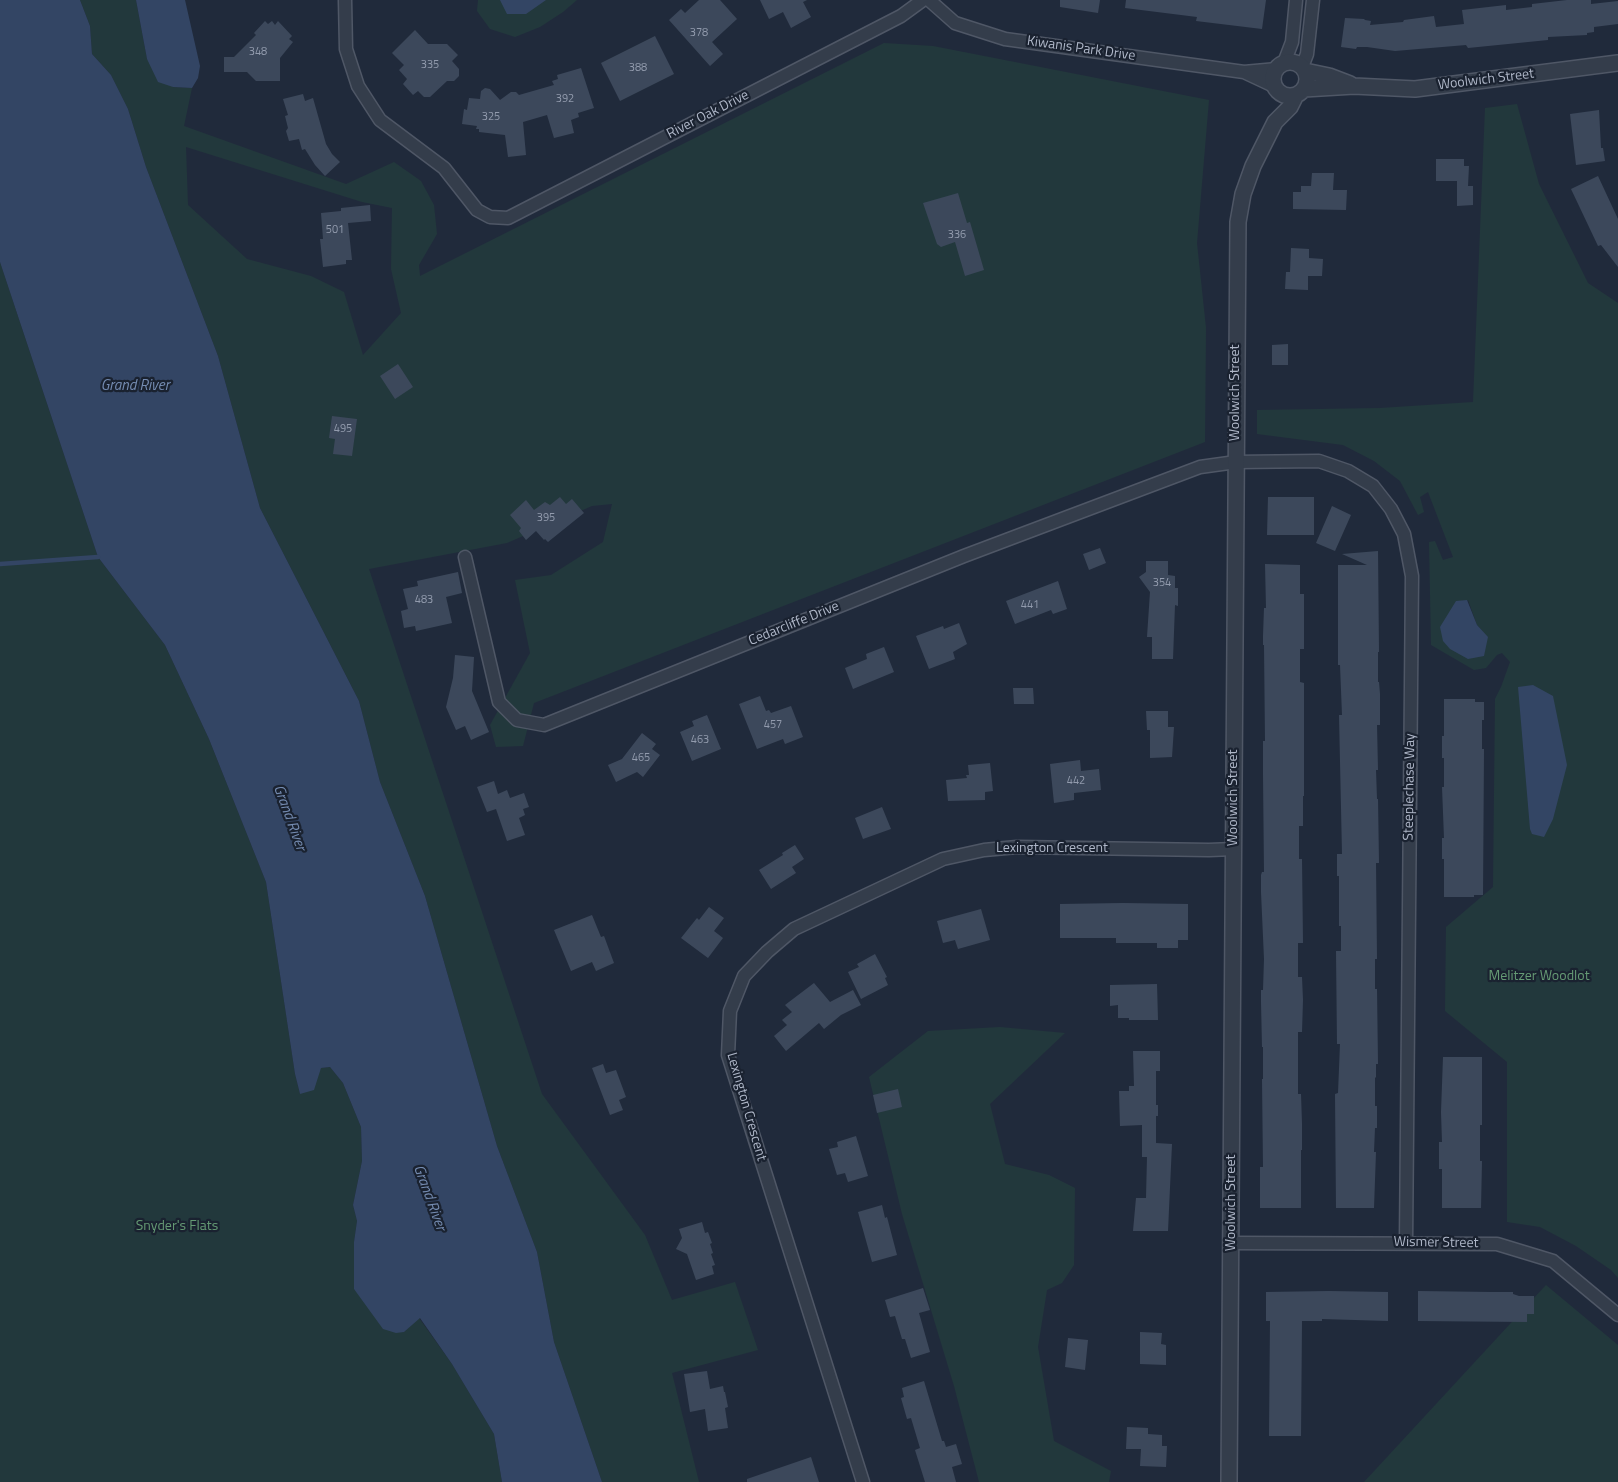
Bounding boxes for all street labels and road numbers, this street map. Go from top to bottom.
street label: Kiwanis Park Drive [1026,33,1136,65]
street label: Woolwich Street [1437,66,1535,94]
street label: River Oak Drive [664,87,752,143]
street label: Woolwich Street [1228,345,1244,441]
street label: Cedarcliffe Drive [746,598,842,650]
street label: Steeplechase Way [1401,733,1419,841]
street label: Woolwich Street [1226,750,1242,846]
street label: Lexington Crescent [996,841,1108,857]
street label: Lexington Crescent [722,1051,770,1163]
street label: Woolwich Street [1224,1155,1240,1251]
street label: Wismer Street [1393,1234,1479,1252]

